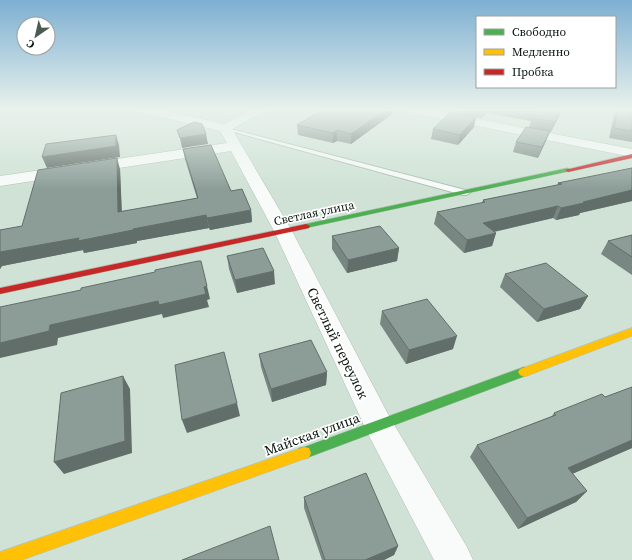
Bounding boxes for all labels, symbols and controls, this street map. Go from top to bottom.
north arrow [16,16,56,56]
legend [476,16,616,88]
text: Свободно [512,24,567,40]
text: С [24,36,38,52]
text: Медленно [512,44,570,60]
text: Пробка [512,64,555,80]
street label: Светлая улица [272,196,357,229]
street label: Светлый переулок [302,284,374,402]
street label: Майская улица [262,407,363,460]

